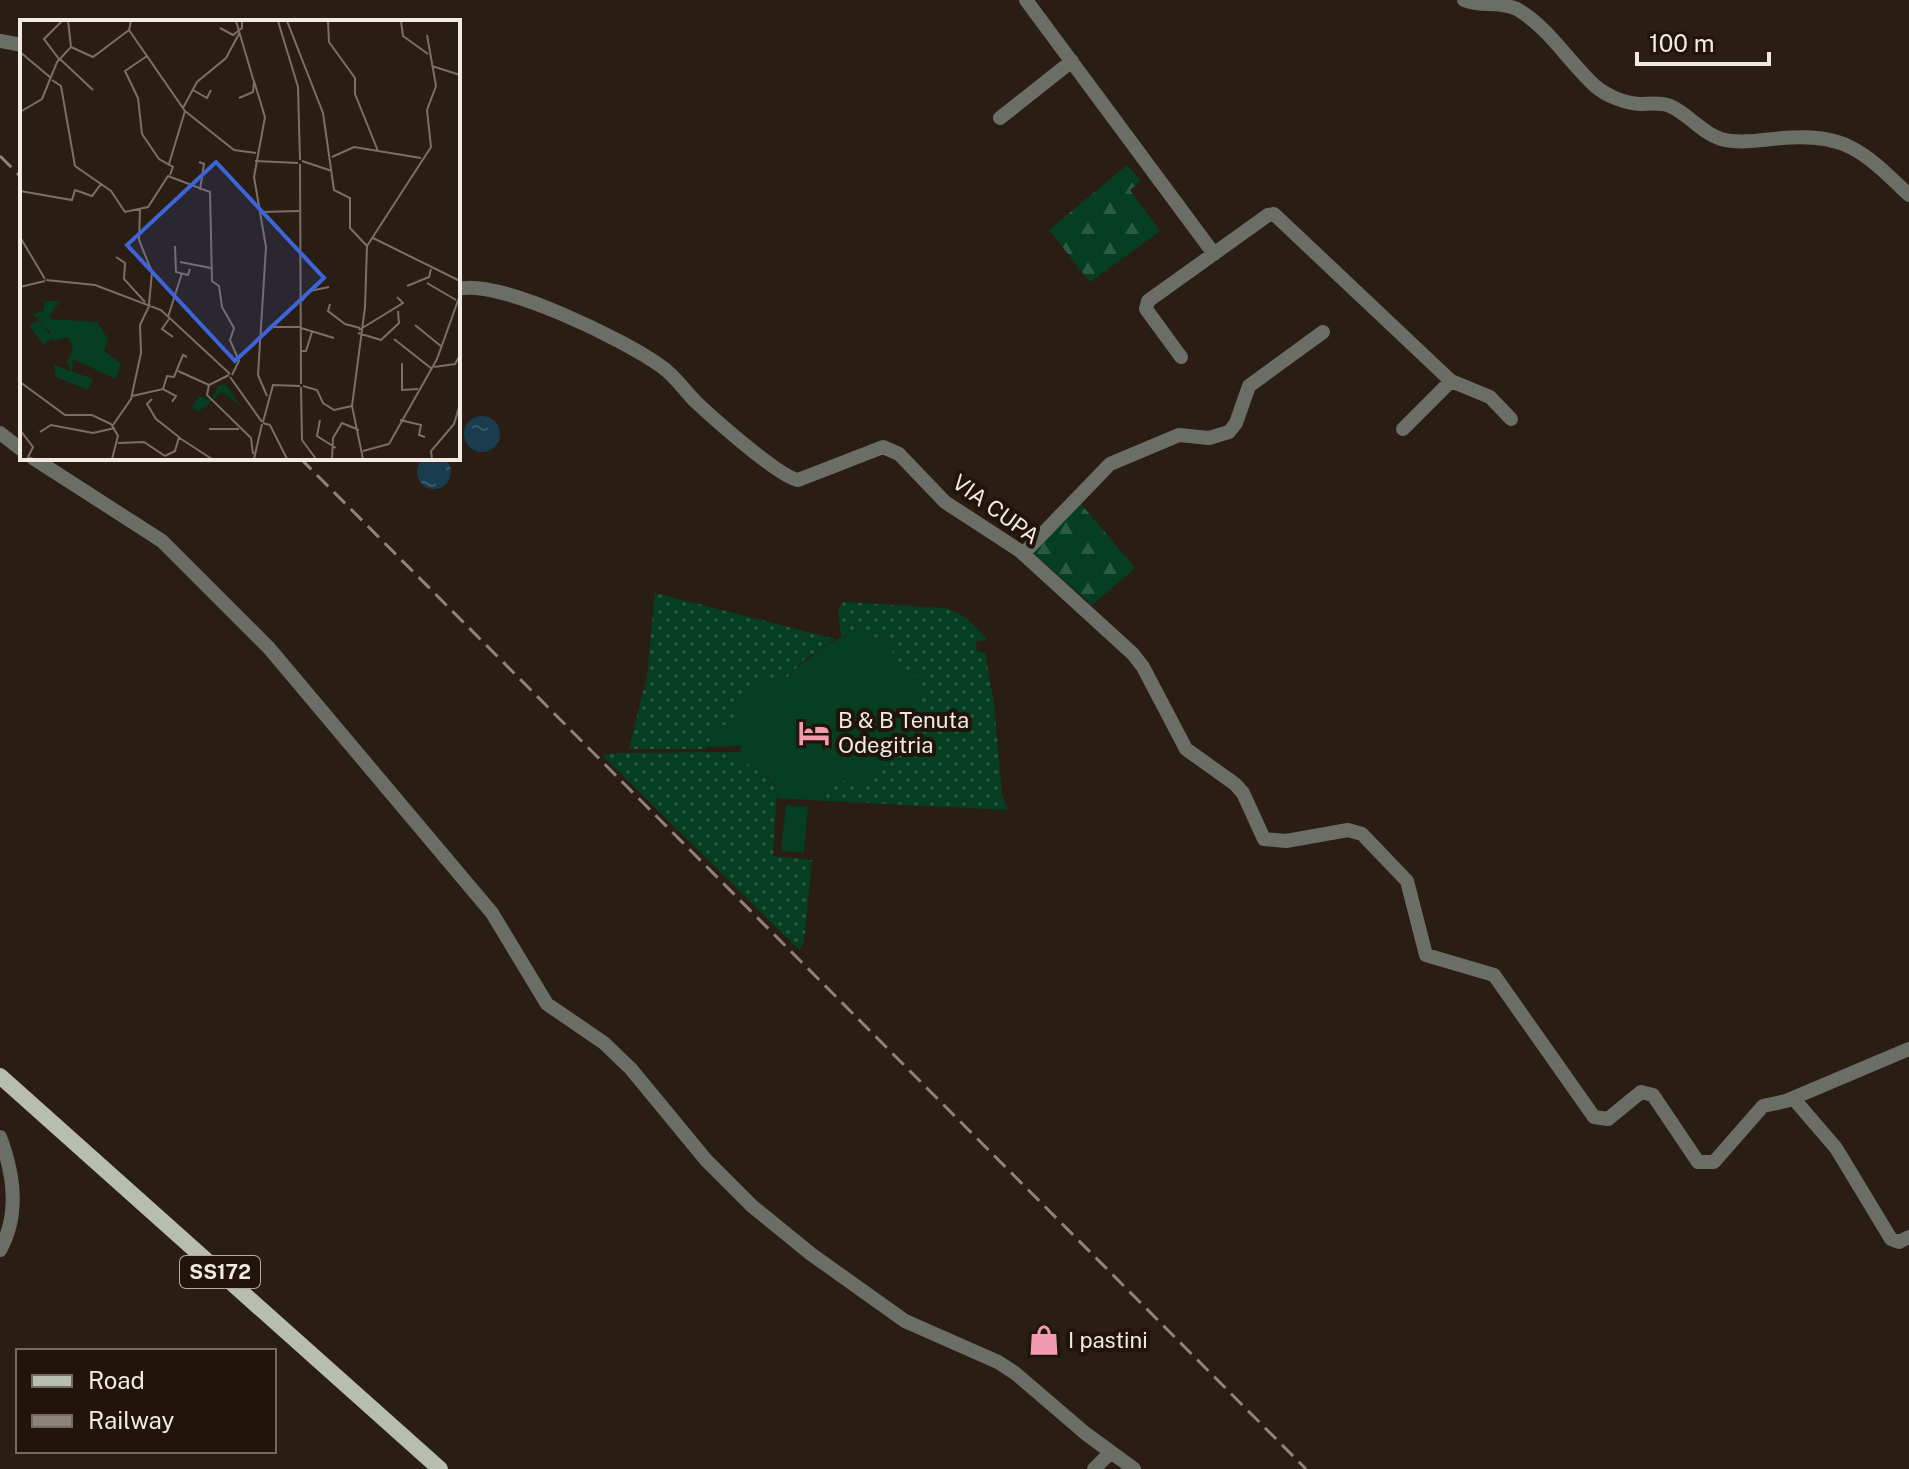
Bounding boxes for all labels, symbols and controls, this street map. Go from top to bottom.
scale bar [1637,16,1769,66]
inset map [20,20,460,460]
text: 100 m [1649,29,1715,57]
street label: VIA CUPA [948,469,1044,549]
place label: B & B Tenuta Odegitria [838,707,969,758]
hotel icon: B & B Tenuta Odegitria [797,716,831,750]
road number: SS172 [180,1256,260,1288]
shop icon: I pastini [1027,1323,1061,1357]
place label: I pastini [1068,1327,1148,1353]
legend [16,1349,276,1453]
text: Road [88,1366,145,1394]
text: Railway [88,1406,174,1434]

